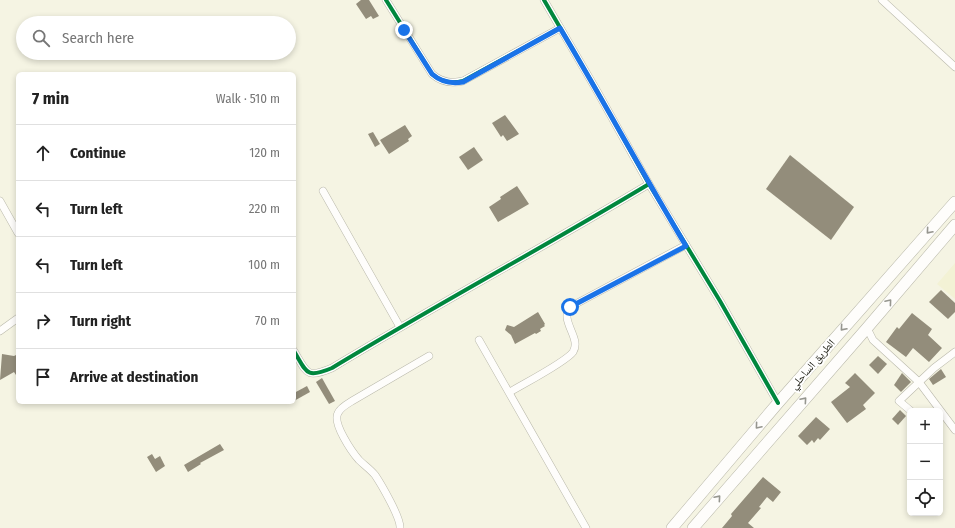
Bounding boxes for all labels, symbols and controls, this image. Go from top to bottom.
search box [16,16,296,60]
route end [395,21,413,39]
icon: search [30,27,52,49]
text: Search here [62,29,134,47]
text: 7 min [32,88,69,109]
text: Walk · 510 m [216,91,280,106]
icon: ahead [32,142,54,164]
text: Continue [70,144,126,162]
text: 120 m [249,145,280,160]
icon: left [32,198,54,220]
text: Turn left [70,200,123,218]
text: 220 m [249,201,280,216]
one-way arrow [927,226,934,234]
icon: left [32,254,54,276]
text: Turn left [70,256,123,274]
text: 100 m [248,257,280,272]
route start [561,298,579,316]
one-way arrow [885,300,892,307]
icon: right [32,310,54,332]
text: Turn right [70,312,131,330]
text: 70 m [255,313,280,328]
one-way arrow [841,324,848,331]
street label: الطريق الساحلي [787,337,839,393]
icon: arrive [32,366,54,388]
text: Arrive at destination [70,368,198,386]
one-way arrow [799,398,806,405]
map controls [907,408,943,516]
button: + [907,408,943,444]
one-way arrow [755,422,762,429]
button: − [907,444,943,480]
button: locate [907,480,943,516]
one-way arrow [714,496,721,503]

